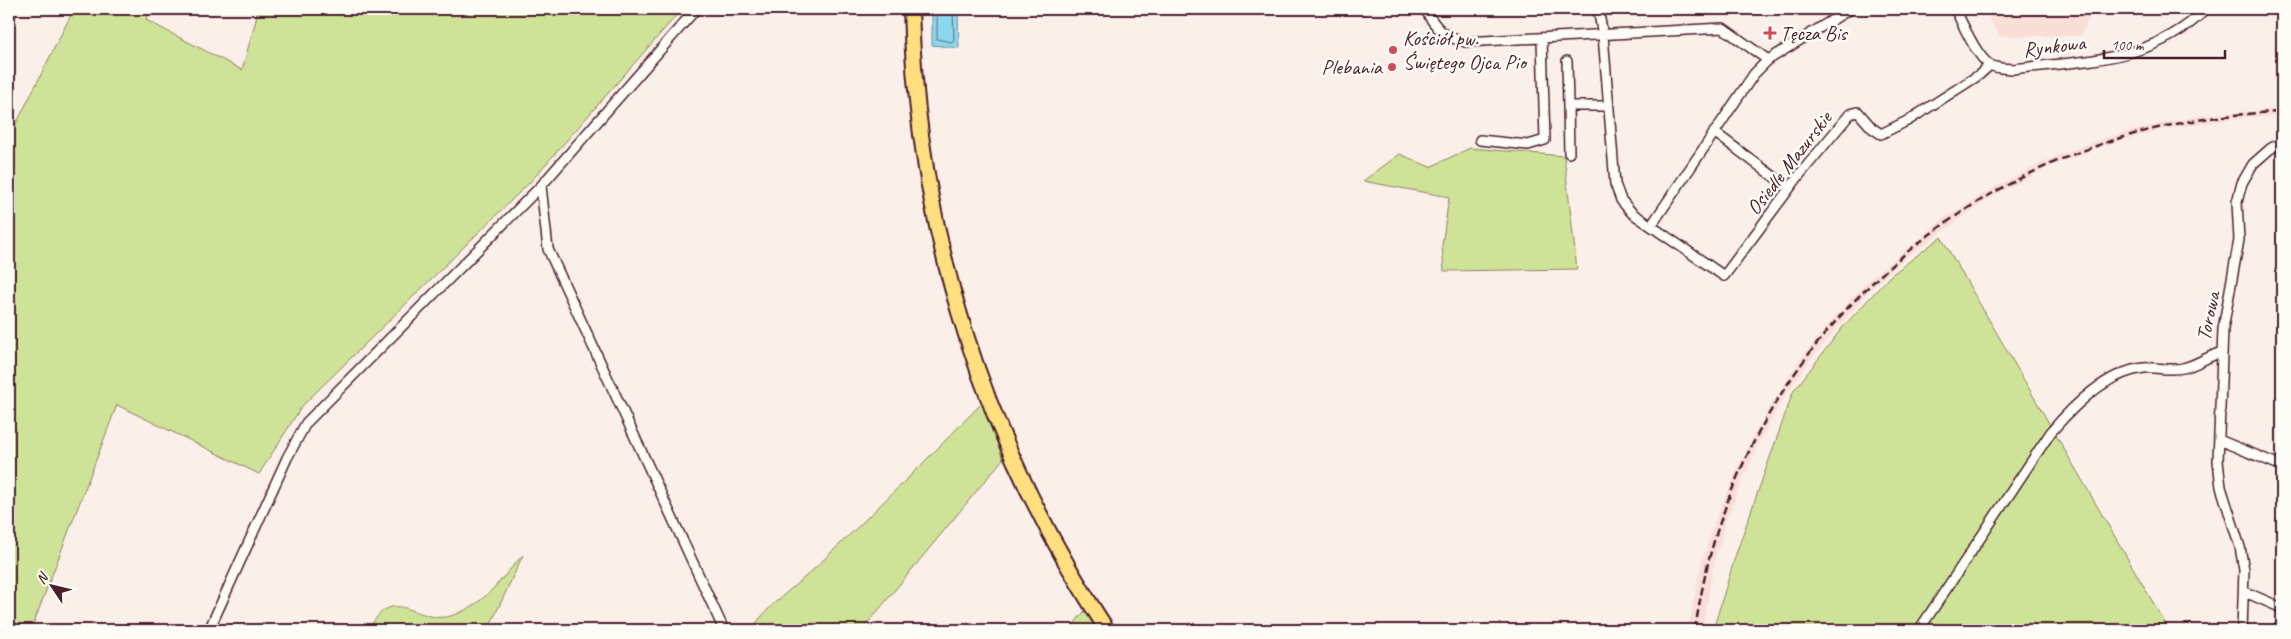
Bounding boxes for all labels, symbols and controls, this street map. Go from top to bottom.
place label: Tęcza Bis [1780,20,1849,46]
place label: Kościół pw. Świętego Ojca Pio [1403,25,1528,75]
marker: Tęcza Bis [1764,27,1776,39]
scale bar [2104,28,2225,60]
street label: Rynkowa [2022,29,2088,63]
text: 100 m [2111,36,2145,55]
marker: Kościół pw. Świętego Ojca Pio [1387,44,1399,56]
place label: Plebania [1322,54,1384,80]
marker: Plebania [1386,61,1398,73]
street label: Osiedle Mazurskie [1741,104,1839,220]
street label: Torowa [2190,287,2226,343]
north arrow [28,562,78,612]
text: N [32,568,53,587]

